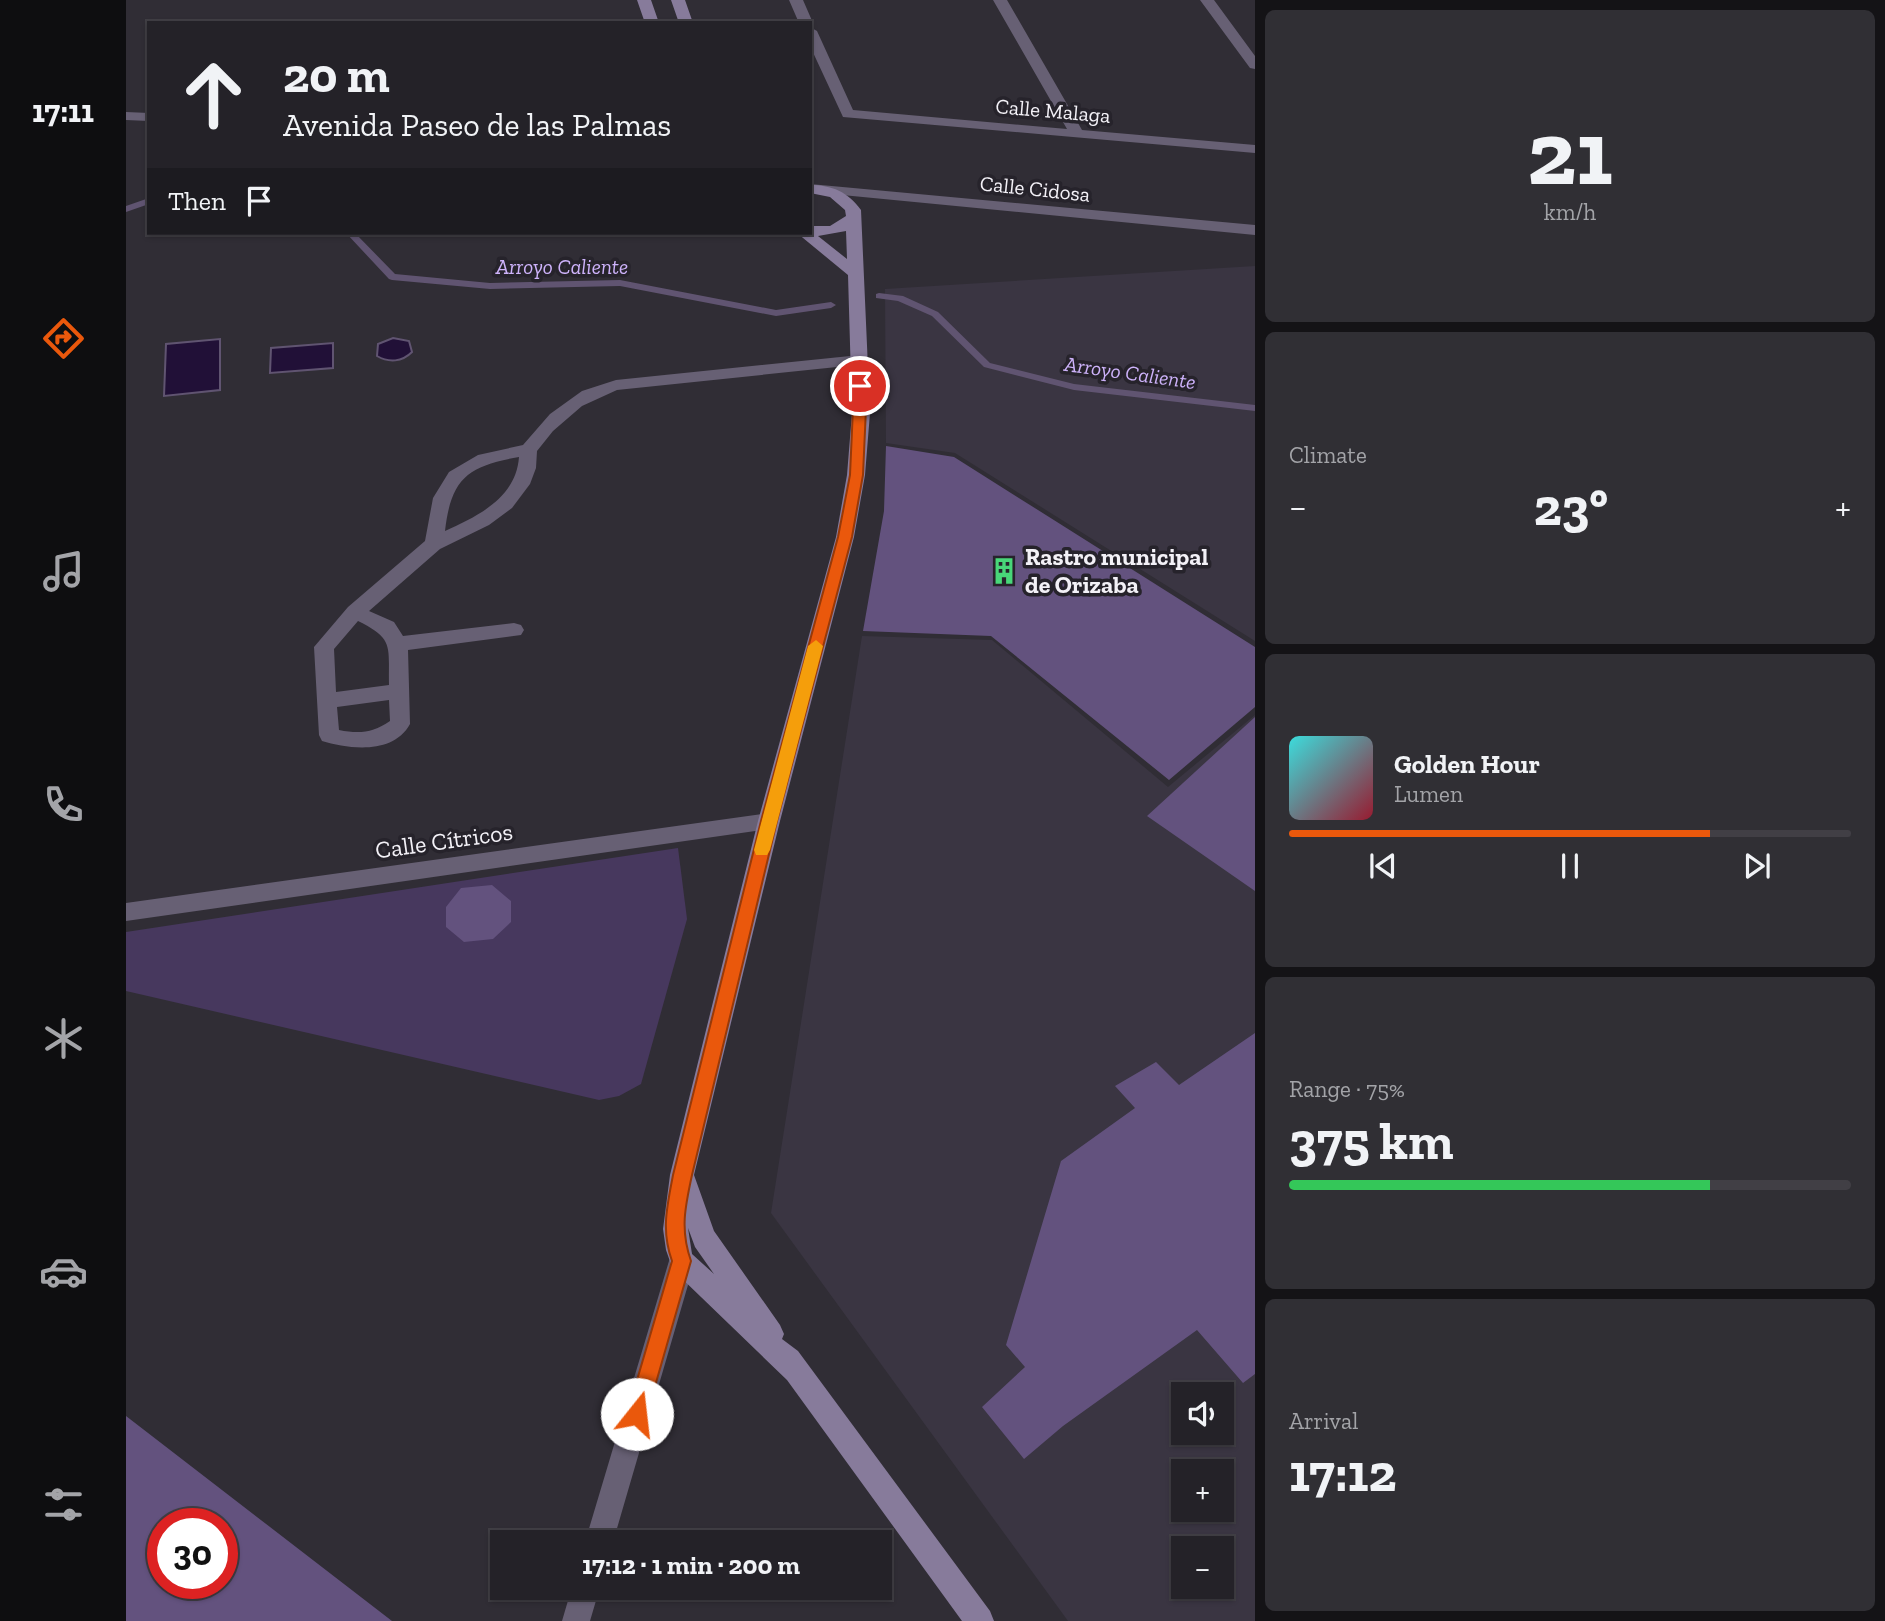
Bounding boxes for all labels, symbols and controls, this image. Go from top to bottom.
text: 20 m [283,46,390,105]
icon: ahead [168,49,259,140]
text: 17:11 [32,92,94,130]
street label: Calle Malaga [994,93,1112,128]
text: 21 [1527,98,1613,207]
text: Avenida Paseo de las Palmas [283,106,671,144]
street label: Calle Cidosa [979,170,1091,207]
icon: arrive [240,182,278,220]
text: Then [168,185,226,217]
text: km/h [1544,198,1596,226]
water label: Arroyo Caliente [495,254,628,279]
icon: directions [39,314,88,363]
water label: Arroyo Caliente [1062,351,1197,394]
pin [830,356,890,416]
icon: arrive [841,367,879,405]
text: Climate [1289,441,1367,469]
text: 23° [1534,476,1608,538]
text: − [1289,484,1307,530]
text: + [1835,484,1851,530]
place label: Rastro municipal de Orizaba [1025,542,1208,599]
icon: music [39,547,88,596]
building icon: Rastro municipal de Orizaba [989,556,1019,586]
text: Golden Hour [1394,748,1540,780]
icon: phone [39,780,88,829]
text: Lumen [1394,780,1463,808]
street label: Calle Cítricos [373,817,514,864]
icon: previous [1364,847,1402,885]
icon: pause [1551,847,1589,885]
icon: next [1738,847,1776,885]
icon: climate [39,1014,88,1063]
text: Range · 75% [1289,1075,1405,1103]
text: 375 km [1289,1110,1454,1172]
icon: car [39,1247,88,1296]
position arrow [600,1377,674,1451]
map controls [1171,1382,1234,1599]
button: sound [1171,1382,1234,1445]
text: Arrival [1289,1407,1358,1435]
text: 17:12 [1289,1442,1397,1504]
button: + [1171,1459,1234,1522]
icon: filters [39,1480,88,1529]
speed limit sign: 30 [147,1508,238,1599]
button: − [1171,1536,1234,1599]
text: 17:12 · 1 min · 200 m [582,1549,800,1581]

